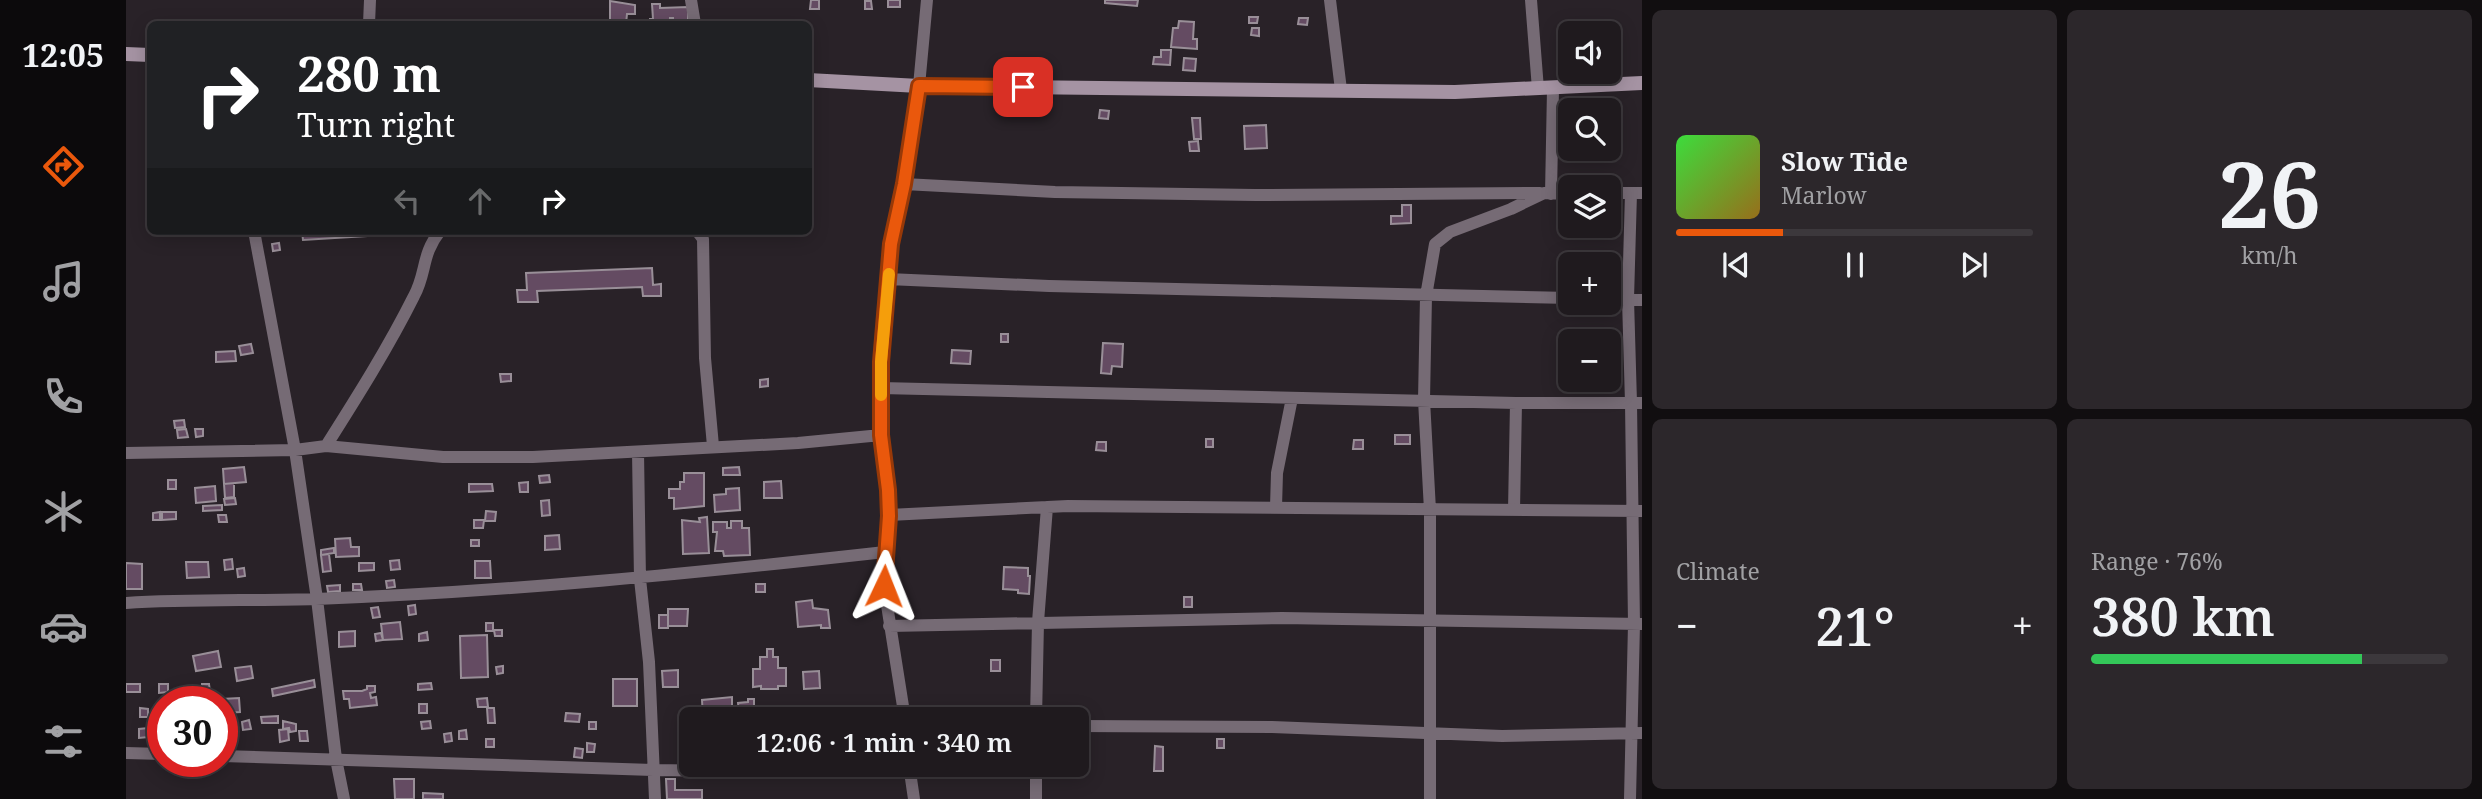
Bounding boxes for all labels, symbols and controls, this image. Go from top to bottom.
map controls [1558,21,1621,392]
button: sound [1558,21,1621,84]
text: 12:05 [22,33,104,76]
text: 280 m [297,40,441,106]
icon: right [182,49,273,140]
pin [993,57,1053,117]
icon: arrive [1004,68,1042,106]
button: search [1558,98,1621,161]
text: Turn right [297,103,455,146]
text: 26 [2218,131,2321,255]
icon: directions [39,142,88,191]
text: Slow Tide [1781,143,1908,179]
button: layers [1558,175,1621,238]
text: Marlow [1781,179,1867,211]
icon: left [388,182,426,220]
icon: ahead [461,182,499,220]
icon: right [534,182,572,220]
text: km/h [2241,239,2298,271]
icon: previous [1717,246,1755,284]
icon: pause [1836,246,1874,284]
icon: next [1955,246,1993,284]
button: + [1558,252,1621,315]
icon: music [39,257,88,306]
button: − [1558,329,1621,392]
icon: phone [39,372,88,421]
icon: climate [39,487,88,536]
text: Range · 76% [2091,545,2223,577]
position arrow [847,549,921,623]
text: Climate [1676,555,1760,587]
text: 380 km [2091,580,2275,651]
text: 21° [1815,590,1895,661]
text: − [1676,599,1698,651]
text: + [2012,599,2033,651]
icon: car [39,602,88,651]
speed limit sign: 30 [147,686,238,777]
icon: filters [39,717,88,766]
text: 12:06 · 1 min · 340 m [756,724,1012,760]

